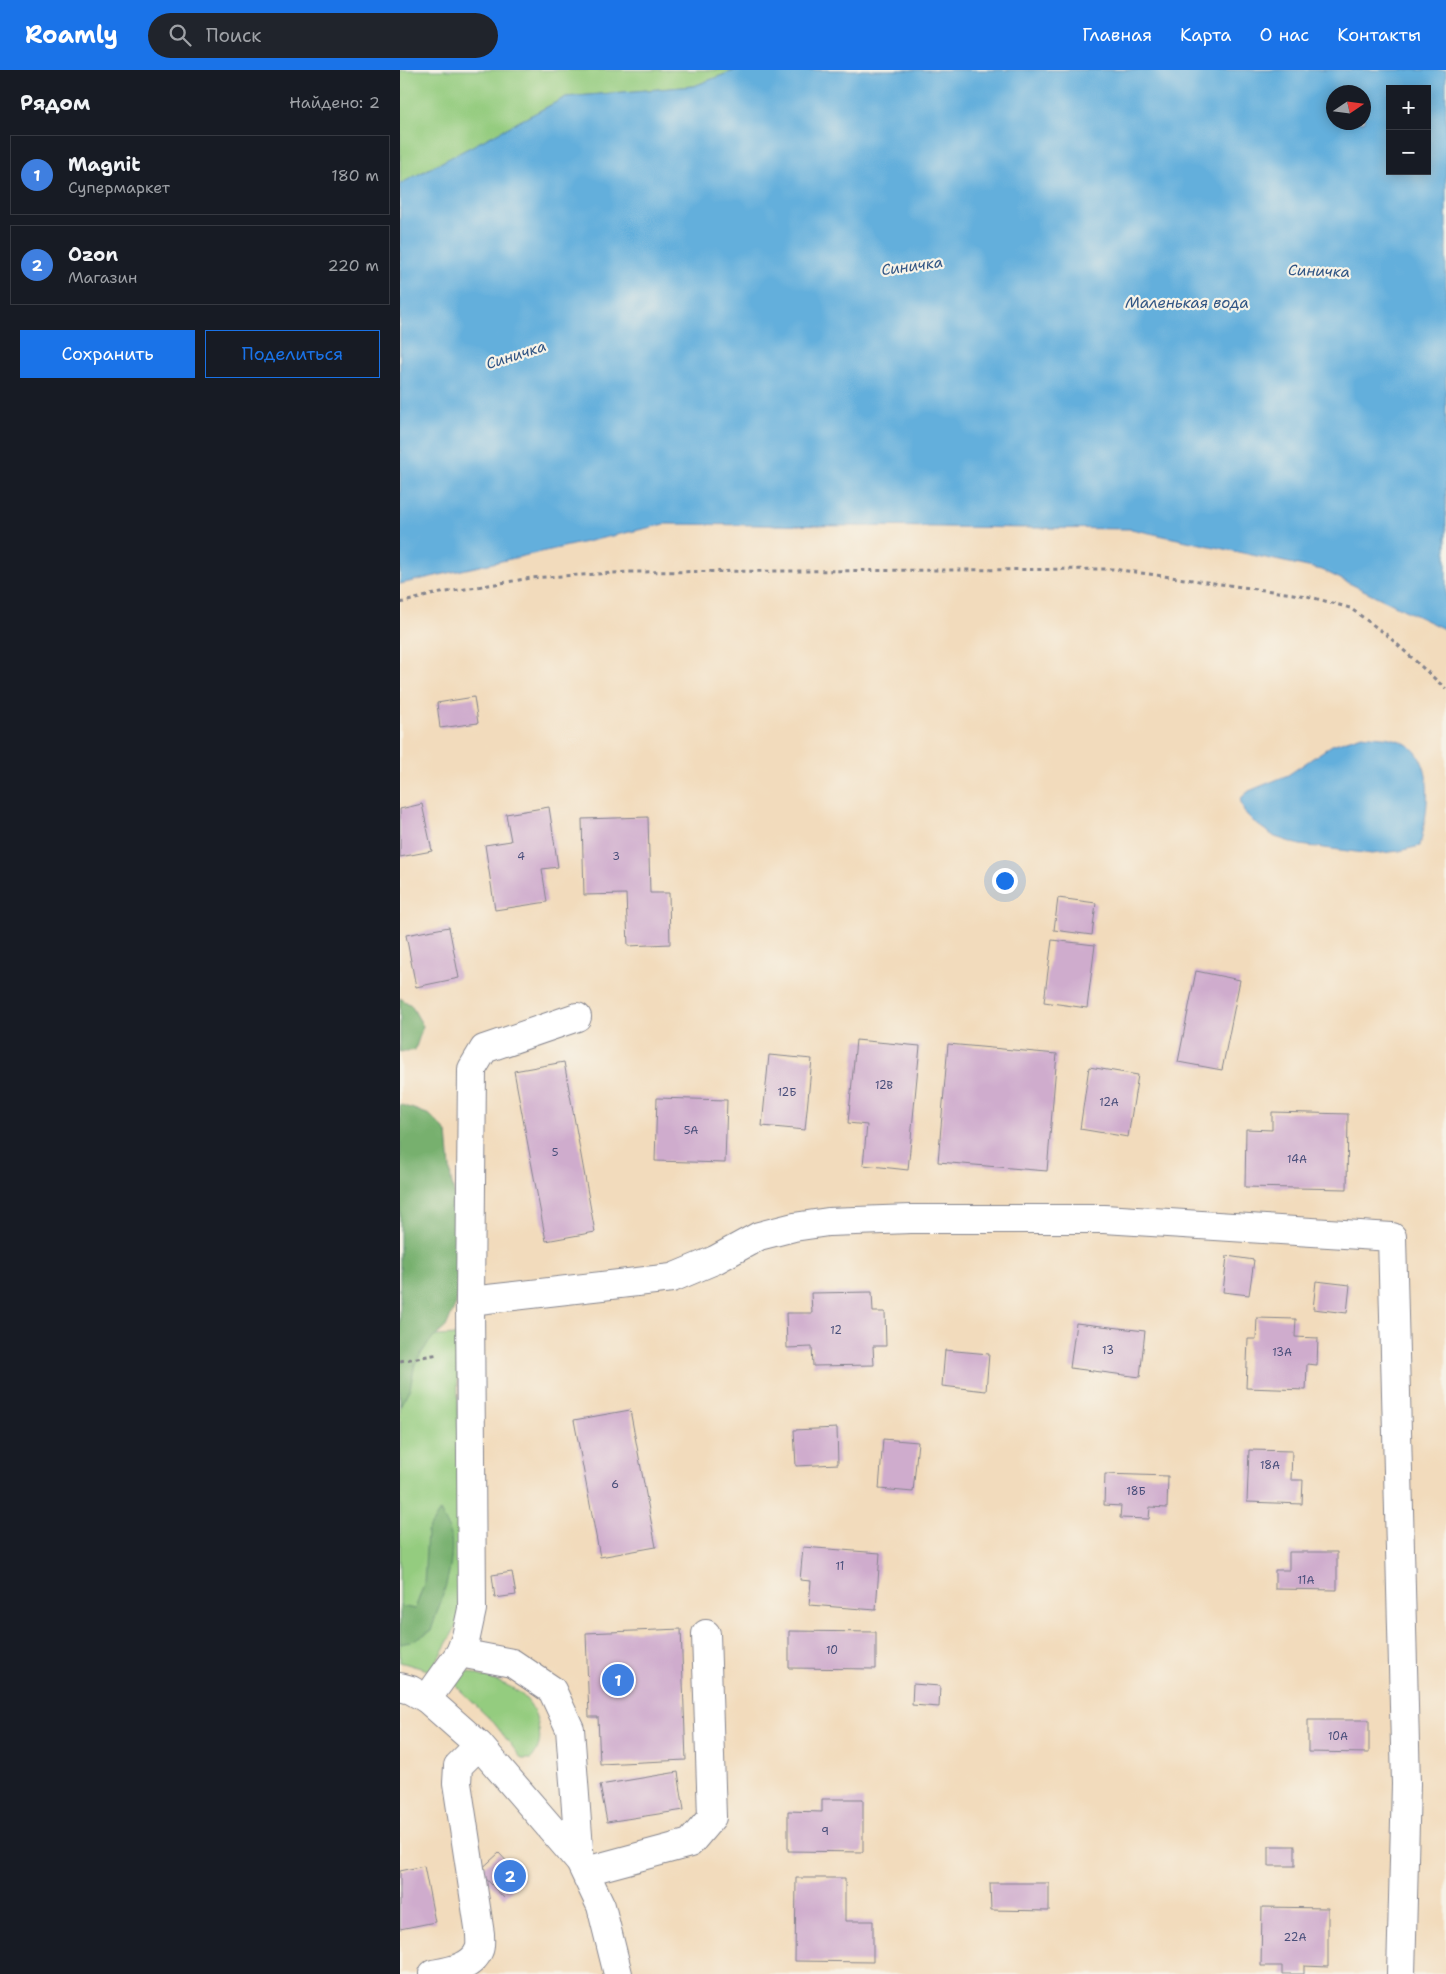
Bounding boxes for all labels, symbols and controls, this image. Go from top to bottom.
search box [148,13,498,58]
text: Roamly [25,19,118,51]
icon: search [166,21,194,49]
text: Поиск [206,23,261,48]
text: Главная [1082,23,1152,47]
text: Карта [1180,23,1232,47]
text: О нас [1260,23,1309,47]
text: Контакты [1337,23,1421,47]
north arrow [1326,85,1371,130]
map controls [1386,85,1431,175]
button: + [1386,85,1431,130]
text: Рядом [20,89,90,117]
text: Найдено: 2 [289,92,380,113]
button: − [1386,130,1431,175]
text: Magnit [68,152,140,177]
text: 1 [33,165,41,186]
text: 180 m [331,165,379,186]
text: Супермаркет [68,177,170,198]
text: Ozon [68,242,118,267]
water label: Синичка [880,252,944,280]
text: 2 [31,255,43,276]
text: 220 m [327,255,379,276]
water label: Синичка [1288,260,1350,282]
text: Магазин [68,267,137,288]
water label: Маленькая вода [1125,293,1249,313]
button: Сохранить [20,330,195,378]
button: Поделиться [205,330,380,378]
water label: Синичка [483,336,549,374]
house number: 4 [517,849,525,864]
house number: 3 [612,849,620,864]
your location [992,868,1018,894]
house number: 12В [875,1078,894,1093]
house number: 12Б [777,1085,797,1100]
house number: 12А [1099,1095,1119,1110]
house number: 5А [684,1123,698,1138]
house number: 5 [552,1145,559,1160]
house number: 14А [1287,1152,1307,1167]
house number: 12 [830,1323,842,1338]
house number: 13 [1102,1343,1114,1358]
house number: 13А [1272,1345,1292,1360]
house number: 18А [1260,1458,1280,1473]
house number: 6 [611,1477,619,1492]
house number: 18Б [1126,1484,1146,1499]
house number: 11 [836,1559,844,1574]
house number: 11А [1298,1573,1314,1588]
house number: 10 [826,1643,838,1658]
pin: 1 [602,1661,634,1699]
house number: 10А [1328,1729,1348,1744]
house number: 9 [821,1824,829,1839]
pin: 2 [494,1857,526,1895]
house number: 22А [1284,1930,1306,1945]

